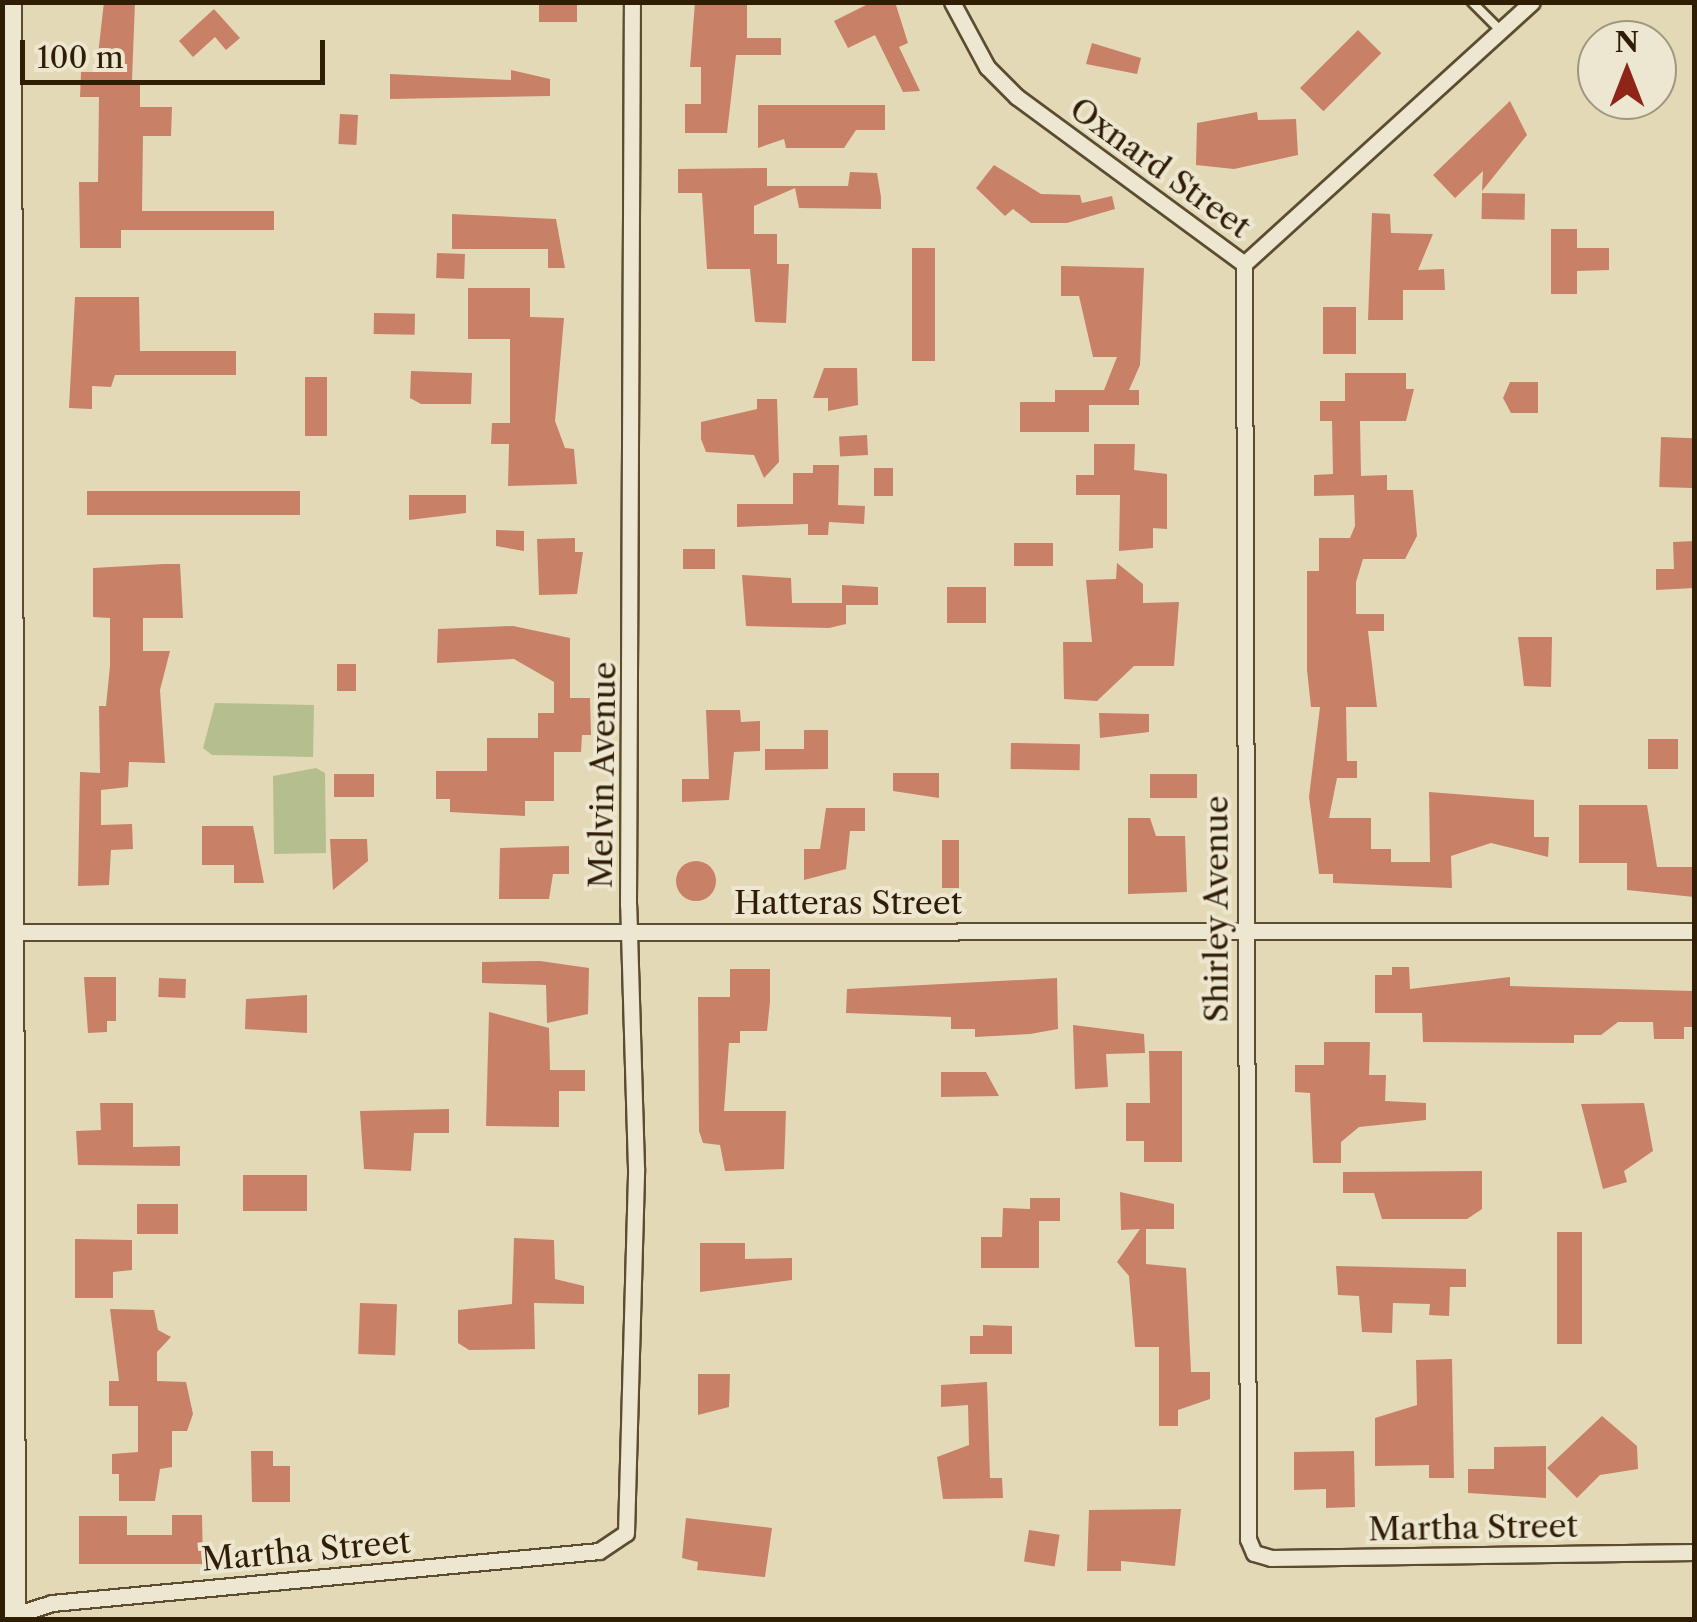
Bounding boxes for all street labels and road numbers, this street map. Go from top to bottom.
street label: Oxnard Street [1062,90,1258,246]
street label: Melvin Avenue [582,661,624,889]
street label: Shirley Avenue [1198,794,1236,1024]
street label: Hatteras Street [734,884,962,922]
street label: Martha Street [1368,1507,1578,1549]
street label: Martha Street [200,1523,412,1579]

